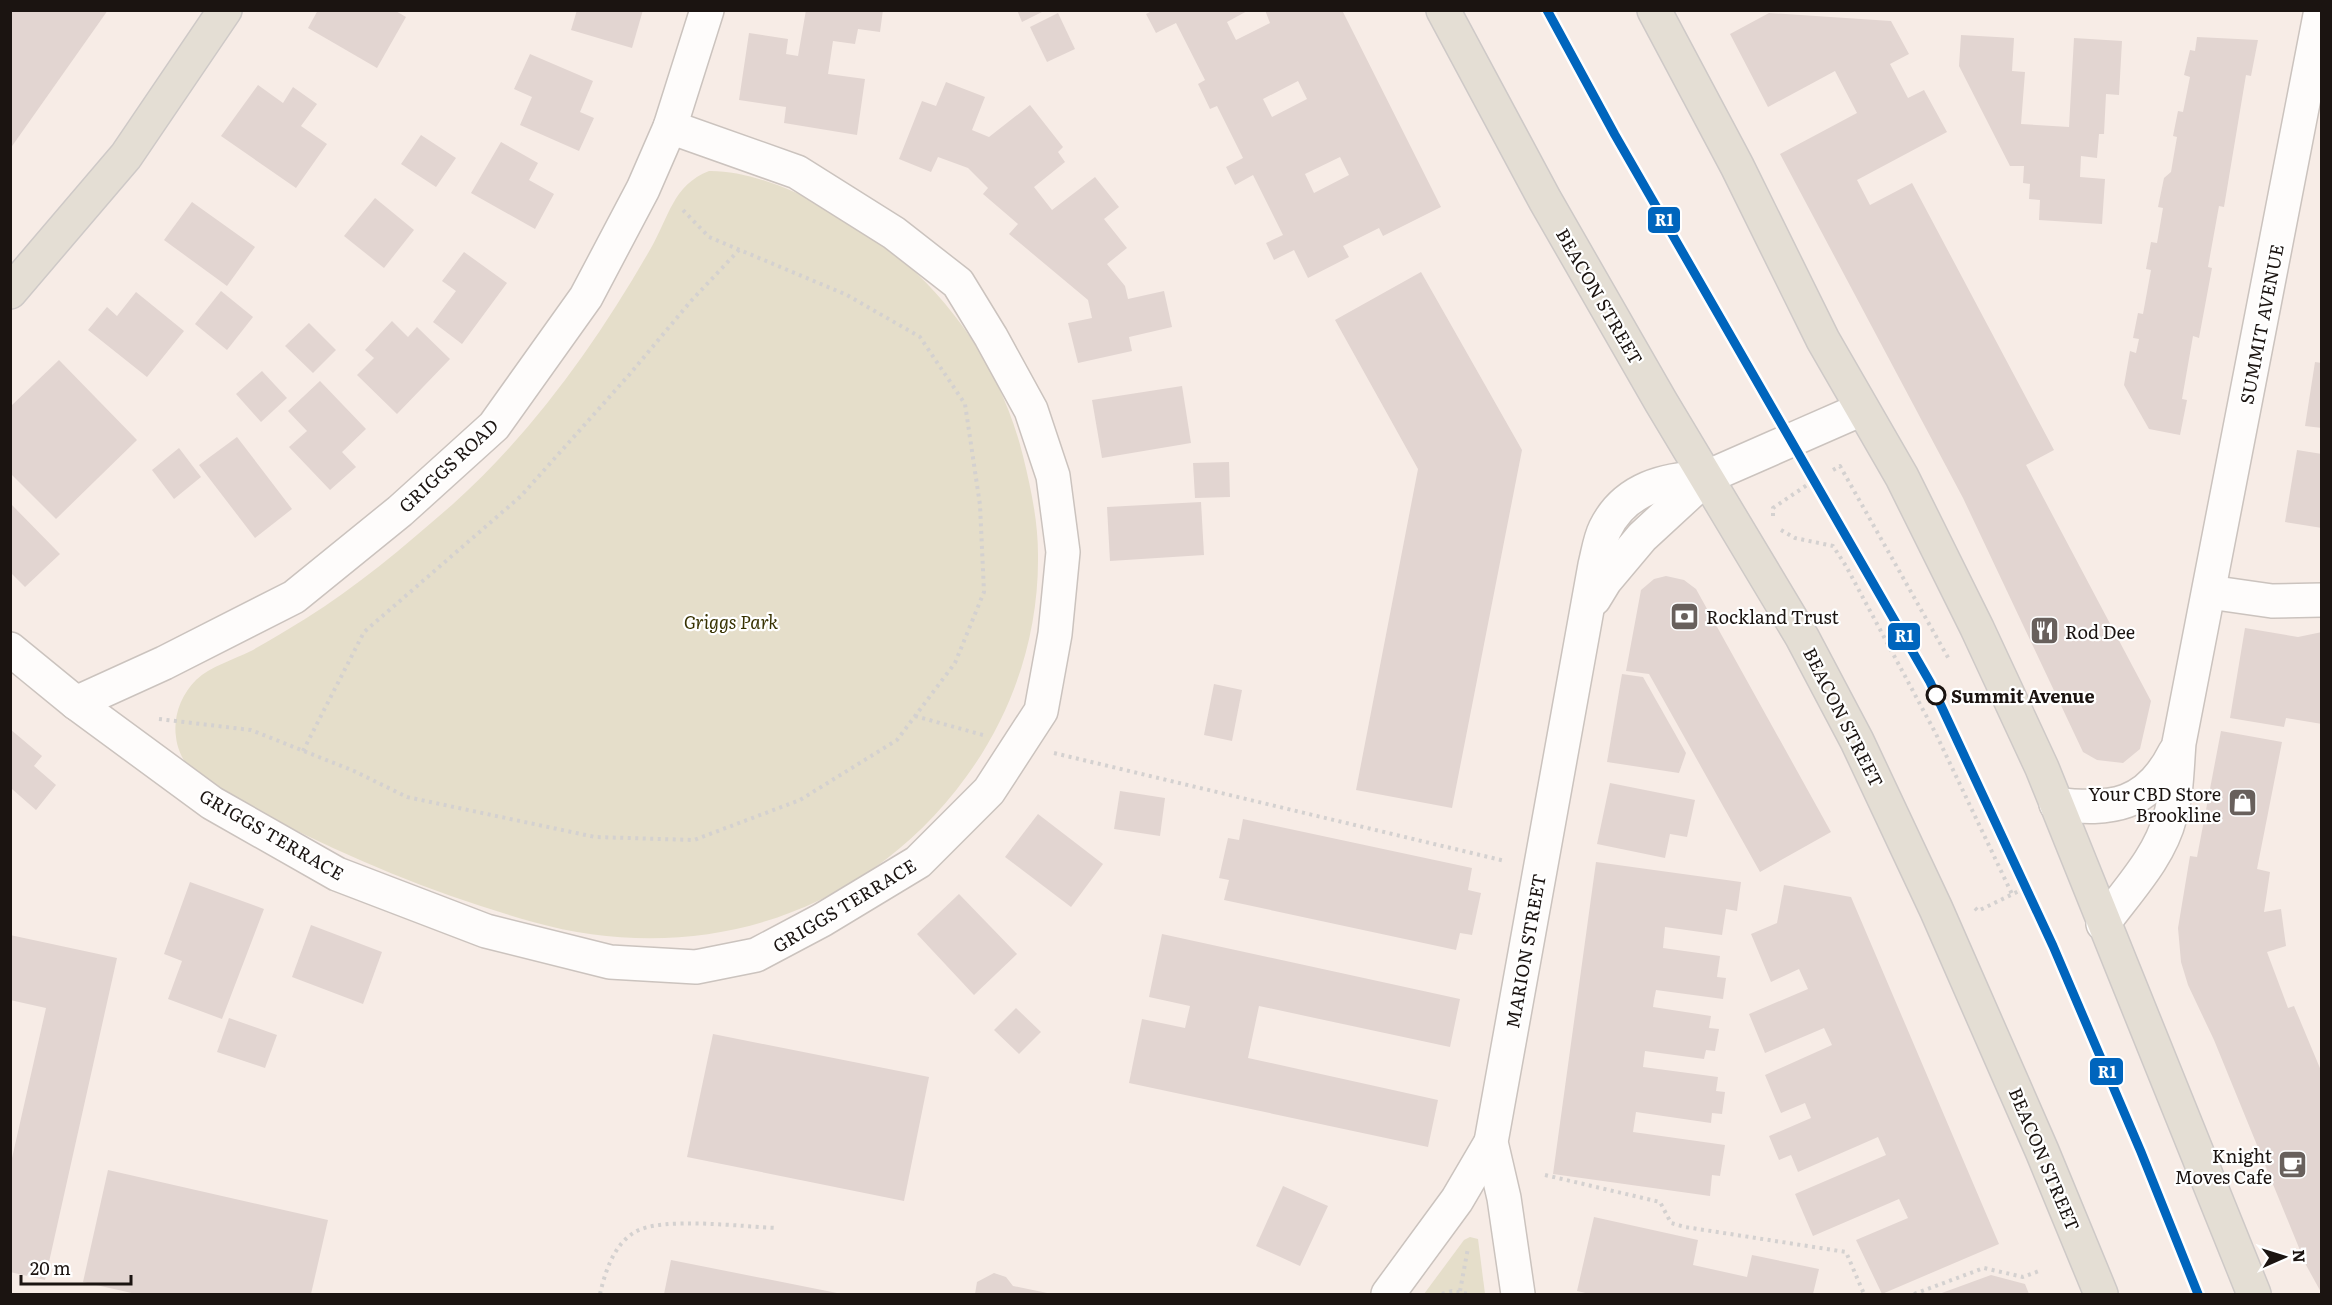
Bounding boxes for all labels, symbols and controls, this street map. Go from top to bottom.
line badge: R1 [1647,206,1681,234]
text: R1 [1655,207,1674,231]
street label: BEACON STREET [1550,223,1650,369]
street label: SUMMIT AVENUE [2232,242,2290,406]
street label: GRIGGS ROAD [392,412,504,518]
bank icon: Rockland Trust [1669,600,1701,632]
place label: Rockland Trust [1706,603,1840,630]
park label: Griggs Park [684,608,778,635]
restaurant icon: Rod Dee [2028,615,2060,647]
place label: Rod Dee [2065,618,2135,645]
line badge: R1 [1887,622,1921,651]
text: R1 [1895,623,1914,647]
street label: BEACON STREET [1797,643,1891,791]
place label: Summit Avenue [1951,682,2095,709]
marker: Summit Avenue [1926,685,1946,705]
place label: Your CBD Store Brookline [2088,780,2221,828]
street label: GRIGGS TERRACE [195,782,349,886]
shop icon: Your CBD Store Brookline [2226,787,2258,819]
street label: GRIGGS TERRACE [767,851,921,959]
street label: MARION STREET [1498,872,1552,1030]
line badge: R1 [2089,1057,2124,1086]
text: R1 [2098,1059,2117,1083]
street label: BEACON STREET [2003,1083,2087,1235]
place label: Knight Moves Cafe [2175,1142,2273,1190]
cafe icon: Knight Moves Cafe [2277,1149,2309,1181]
north arrow [2254,1227,2314,1287]
scale bar [21,1248,130,1286]
text: N [2288,1249,2312,1264]
text: 20 m [30,1254,71,1281]

